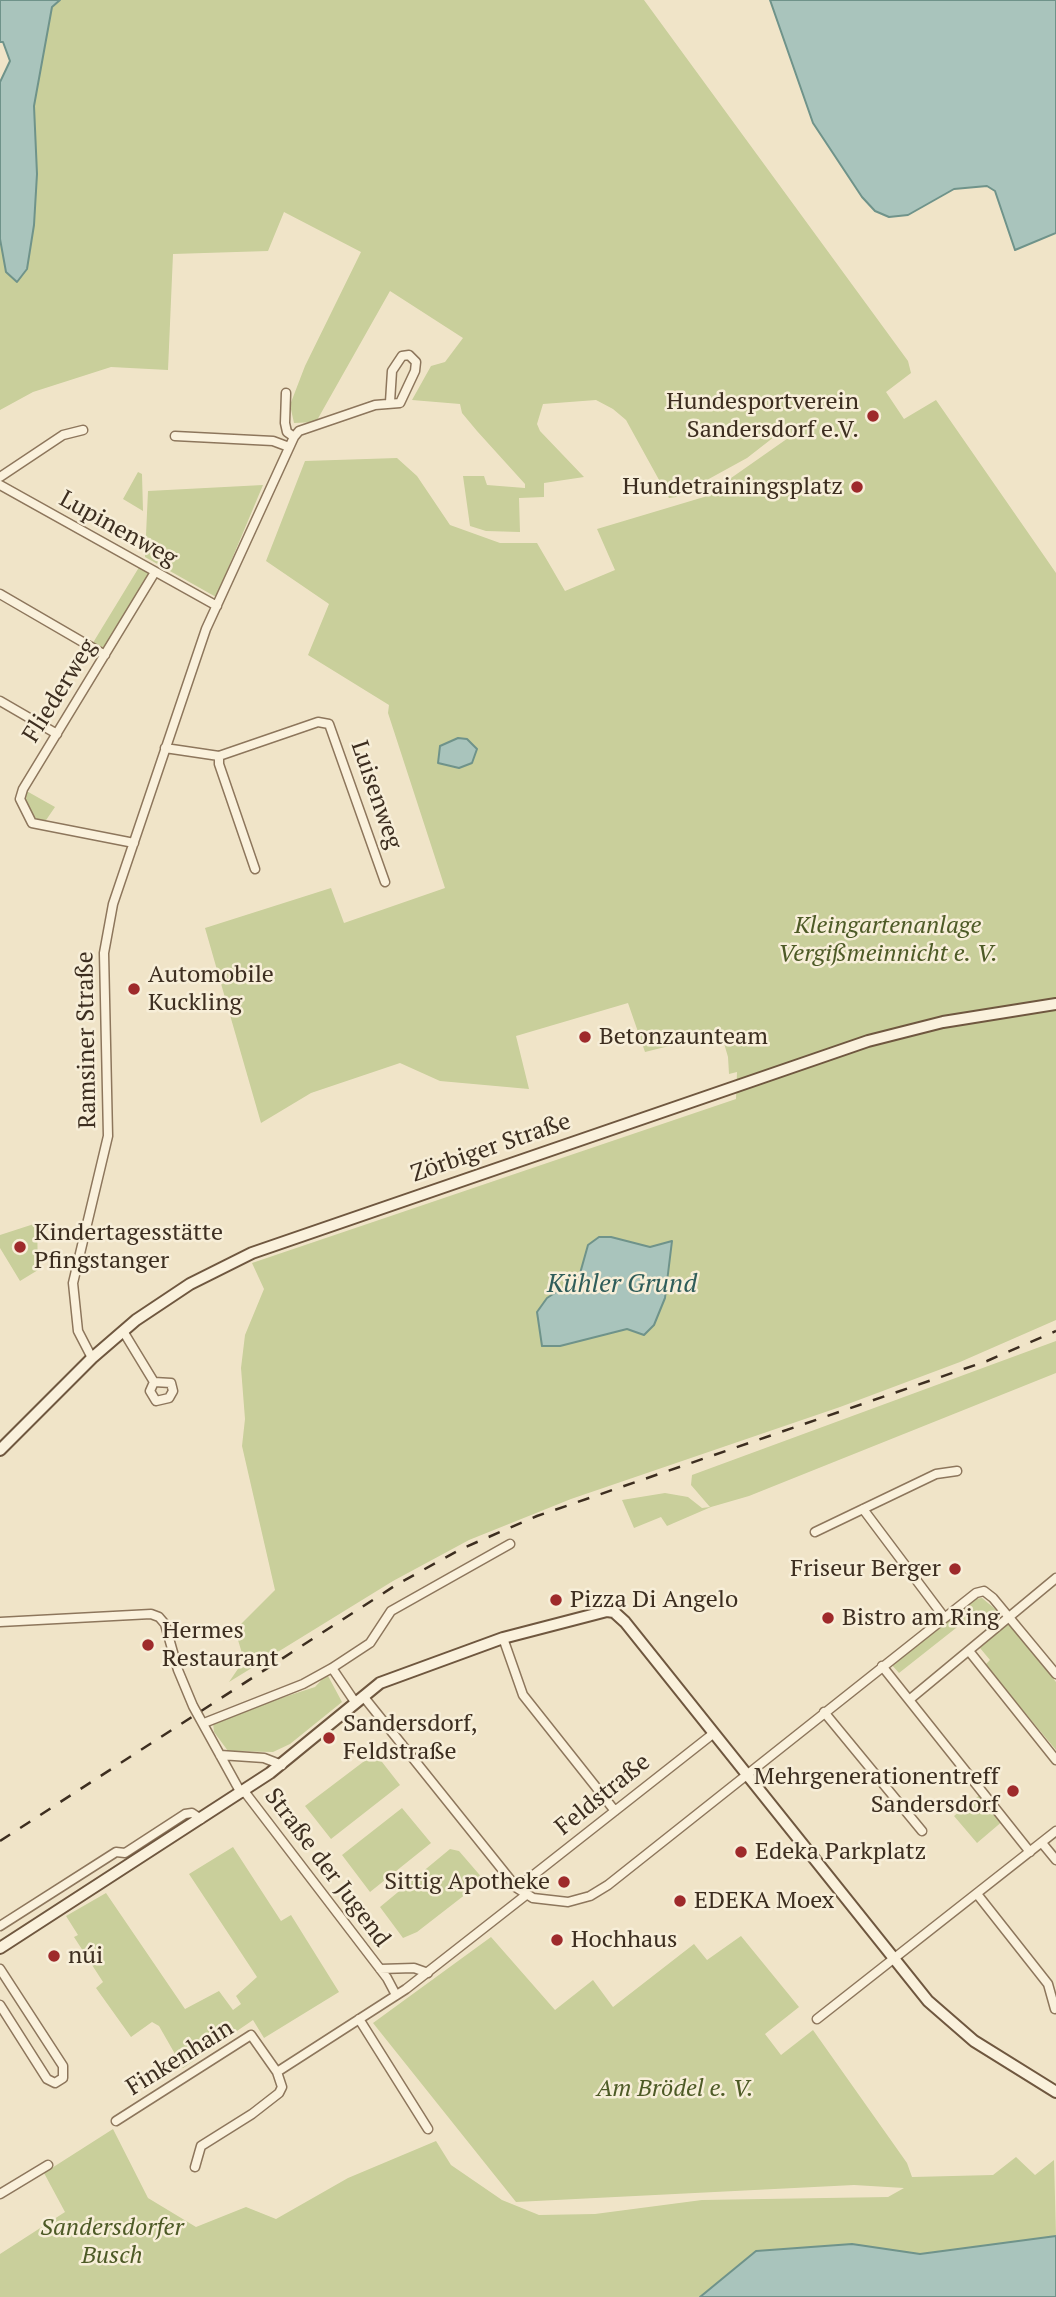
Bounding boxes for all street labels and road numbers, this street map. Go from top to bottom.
street label: Lupinenweg [54,485,182,573]
street label: Fliederweg [17,634,103,748]
street label: Luisenweg [344,737,408,853]
street label: Ramsiner Straße [71,951,103,1129]
street label: Zörbiger Straße [407,1107,575,1189]
street label: Feldstraße [550,1748,656,1842]
street label: Straße der Jugend [258,1783,396,1953]
street label: Finkenhain [121,2014,239,2102]

